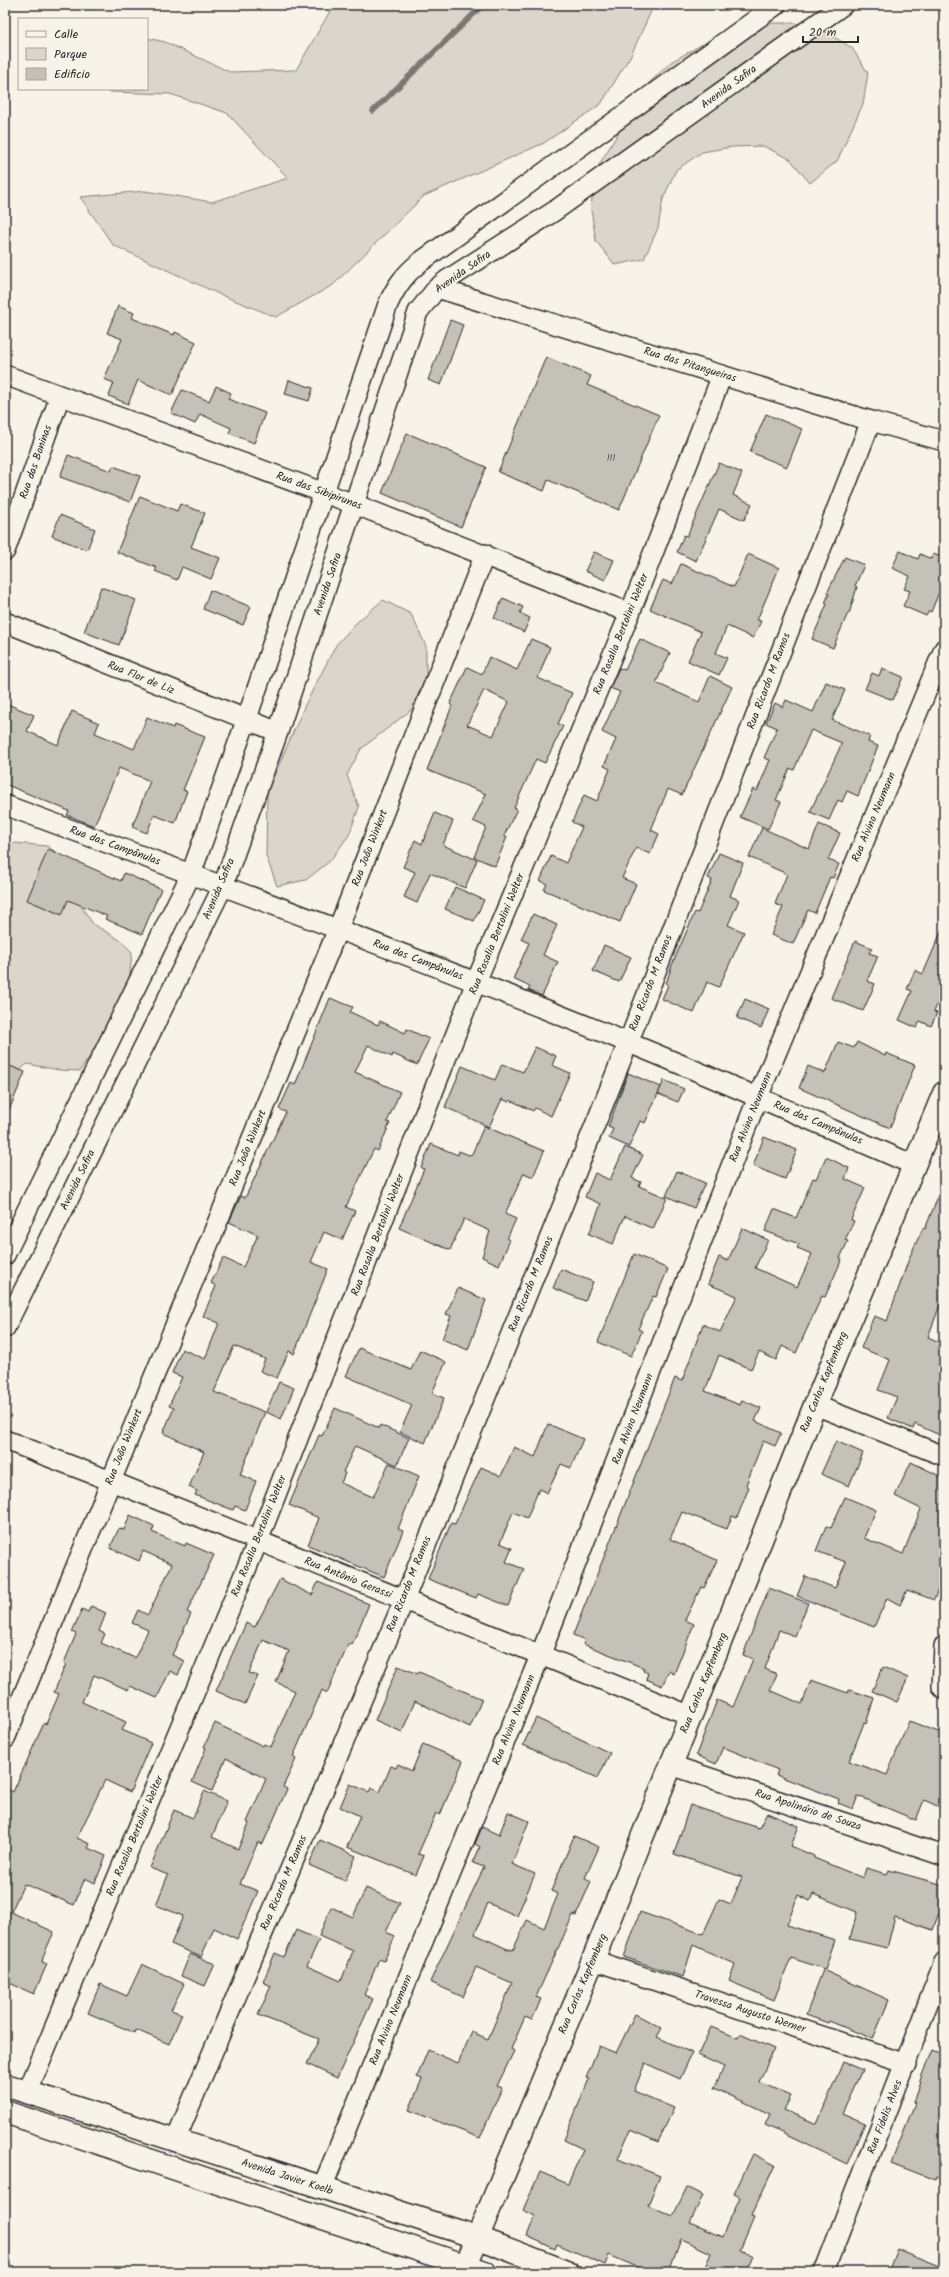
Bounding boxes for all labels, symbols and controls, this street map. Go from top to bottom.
legend [18,18,148,90]
scale bar [803,18,858,44]
text: 20 m [809,23,837,42]
text: Calle [54,25,79,44]
text: Parque [54,45,88,64]
street label: Avenida Safira [697,60,761,114]
text: Edificio [54,65,90,84]
street label: Avenida Safira [431,246,495,298]
street label: Rua das Pitangueiras [641,342,739,388]
street label: Rua das Boninas [15,422,57,501]
house number: 111 [607,451,615,466]
street label: Rua das Sibipirunas [273,467,365,515]
street label: Avenida Safira [309,550,347,618]
street label: Rua Rosalia Bertolini Welter [588,569,654,697]
street label: Rua Ricardo M Ramos [742,630,796,732]
street label: Rua Flor de Liz [105,656,177,700]
street label: Rua Alvino Neumann [847,769,901,865]
street label: Rua João Winkert [347,806,393,889]
street label: Rua das Campânulas [67,821,163,871]
street label: Avenida Safira [198,855,240,923]
street label: Rua Rosalia Bertolini Welter [464,869,530,997]
street label: Rua Ricardo M Ramos [624,932,678,1034]
street label: Rua das Campânulas [370,934,466,986]
street label: Rua Alvino Neumann [725,1069,777,1165]
street label: Rua das Campânulas [770,1096,866,1150]
street label: Rua João Winkert [224,1106,272,1189]
street label: Avenida Safira [56,1147,100,1213]
street label: Rua Rosalia Bertolini Welter [346,1170,410,1299]
street label: Rua Ricardo M Ramos [504,1233,559,1335]
street label: Rua Carlos Kapfemberg [795,1329,853,1435]
street label: Rua Alvino Neumann [607,1371,659,1467]
street label: Rua João Winkert [100,1405,148,1488]
street label: Rua Rosalia Bertolini Welter [226,1471,292,1599]
street label: Rua Ricardo M Ramos [382,1533,437,1635]
street label: Rua Antônio Gerassi [301,1552,395,1604]
street label: Rua Carlos Kapfemberg [675,1630,733,1736]
street label: Rua Alvino Neumann [488,1672,540,1768]
street label: Rua Rosalia Bertolini Welter [101,1772,169,1899]
street label: Rua Apolinário de Souza [752,1784,864,1836]
street label: Rua Ricardo M Ramos [256,1832,312,1933]
street label: Rua Carlos Kapfemberg [554,1931,612,2037]
street label: Rua Alvino Neumann [365,1972,417,2068]
street label: Travessa Augusto Werner [692,1986,809,2039]
street label: Rua Fidelis Alves [863,2077,908,2157]
street label: Avenida Javier Koelb [239,2154,335,2200]

